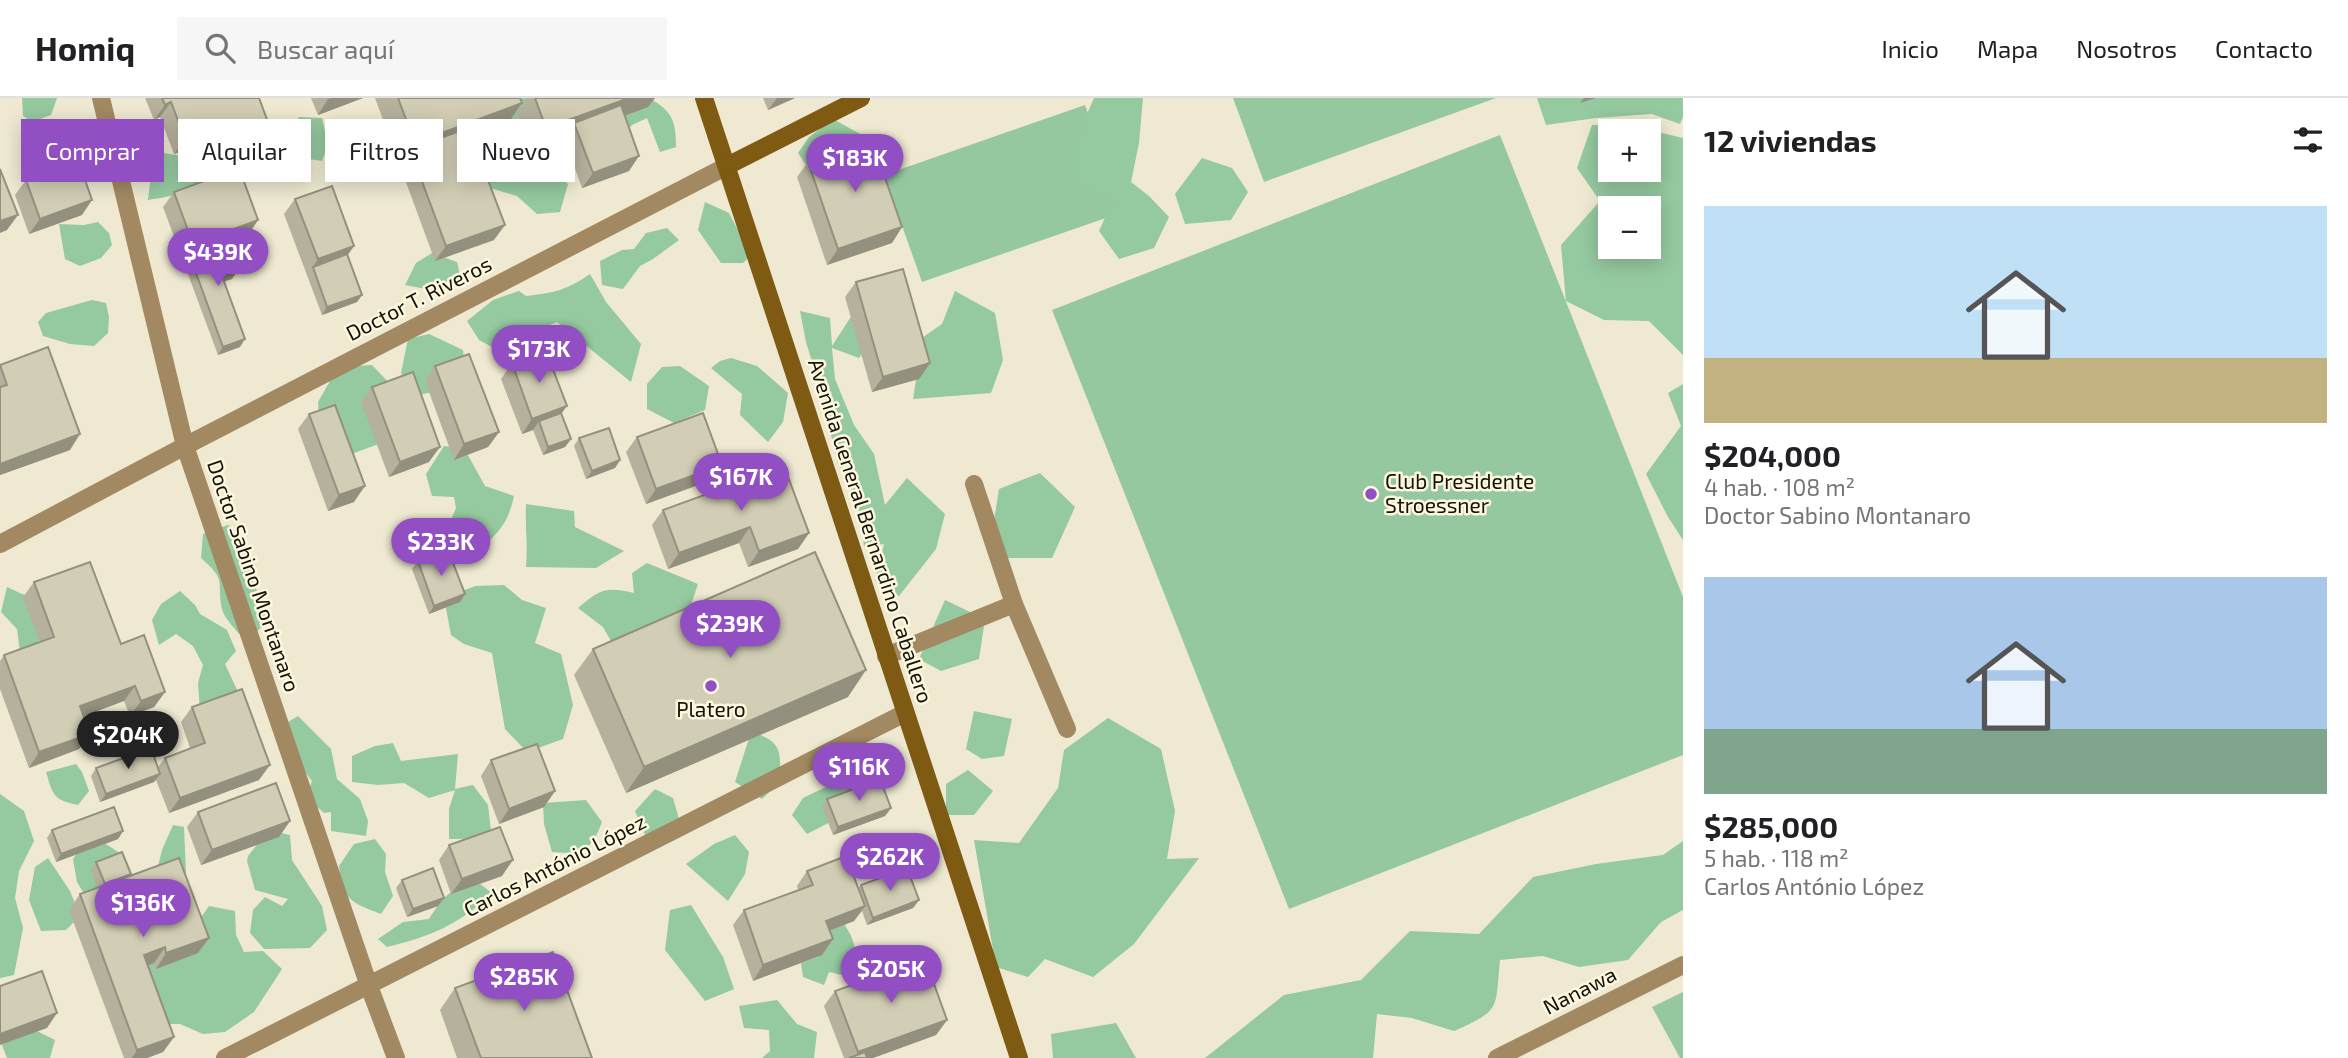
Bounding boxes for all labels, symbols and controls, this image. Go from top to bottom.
search box [177,17,667,80]
text: Homiq [35,28,135,68]
icon: search [201,29,239,67]
text: Buscar aquí [257,33,394,64]
text: Inicio [1881,34,1939,63]
text: Mapa [1977,34,2038,63]
text: Nosotros [2076,34,2177,63]
text: Contacto [2215,34,2313,63]
chip: Comprar [21,119,164,182]
chip: Alquilar [178,119,311,182]
chip: Filtros [325,119,443,182]
chip: Nuevo [457,119,575,182]
map controls [1598,119,1661,259]
button: + [1598,119,1661,182]
icon: filters [2289,121,2327,159]
text: 12 viviendas [1704,122,1877,158]
pin: $183K [806,134,904,194]
text: $183K [822,143,888,171]
button: − [1598,196,1661,259]
pin: $439K [169,228,267,288]
text: $439K [183,237,253,265]
street label: Doctor T. Riveros [341,250,495,345]
icon: home [1953,252,2079,378]
pin: $173K [490,326,588,385]
text: $173K [507,334,571,362]
street label: Avenida General Bernardino Caballero [804,355,939,706]
text: $204,000 [1704,437,1841,473]
pin: $167K [692,454,790,513]
street label: Doctor Sabino Montanaro [203,456,306,695]
text: $167K [709,462,773,490]
place label: Club Presidente Stroessner [1385,468,1534,517]
text: 4 hab. · 108 m² [1704,473,1855,501]
marker: Club Presidente Stroessner [1363,486,1379,502]
text: Doctor Sabino Montanaro [1704,501,1971,529]
pin: $233K [392,518,490,578]
text: $233K [407,527,475,555]
pin: $239K [681,601,779,660]
text: $239K [696,609,764,637]
icon: home [1953,623,2079,749]
marker: Platero [703,678,719,694]
place label: Platero [676,696,746,721]
pin: $204K [79,712,177,771]
text: $204K [93,720,163,748]
pin: $116K [810,744,908,803]
text: $116K [828,752,890,780]
street label: Carlos António López [459,808,650,921]
text: $285,000 [1704,808,1838,844]
pin: $262K [841,834,939,893]
text: $262K [856,842,924,870]
text: 5 hab. · 118 m² [1704,844,1849,872]
text: Carlos António López [1704,872,1924,900]
pin: $136K [94,880,192,939]
text: $136K [111,888,175,916]
pin: $205K [842,946,940,1005]
pin: $285K [475,954,573,1013]
text: $205K [857,954,925,982]
street label: Nanawa [1539,961,1620,1019]
text: $285K [490,962,558,990]

